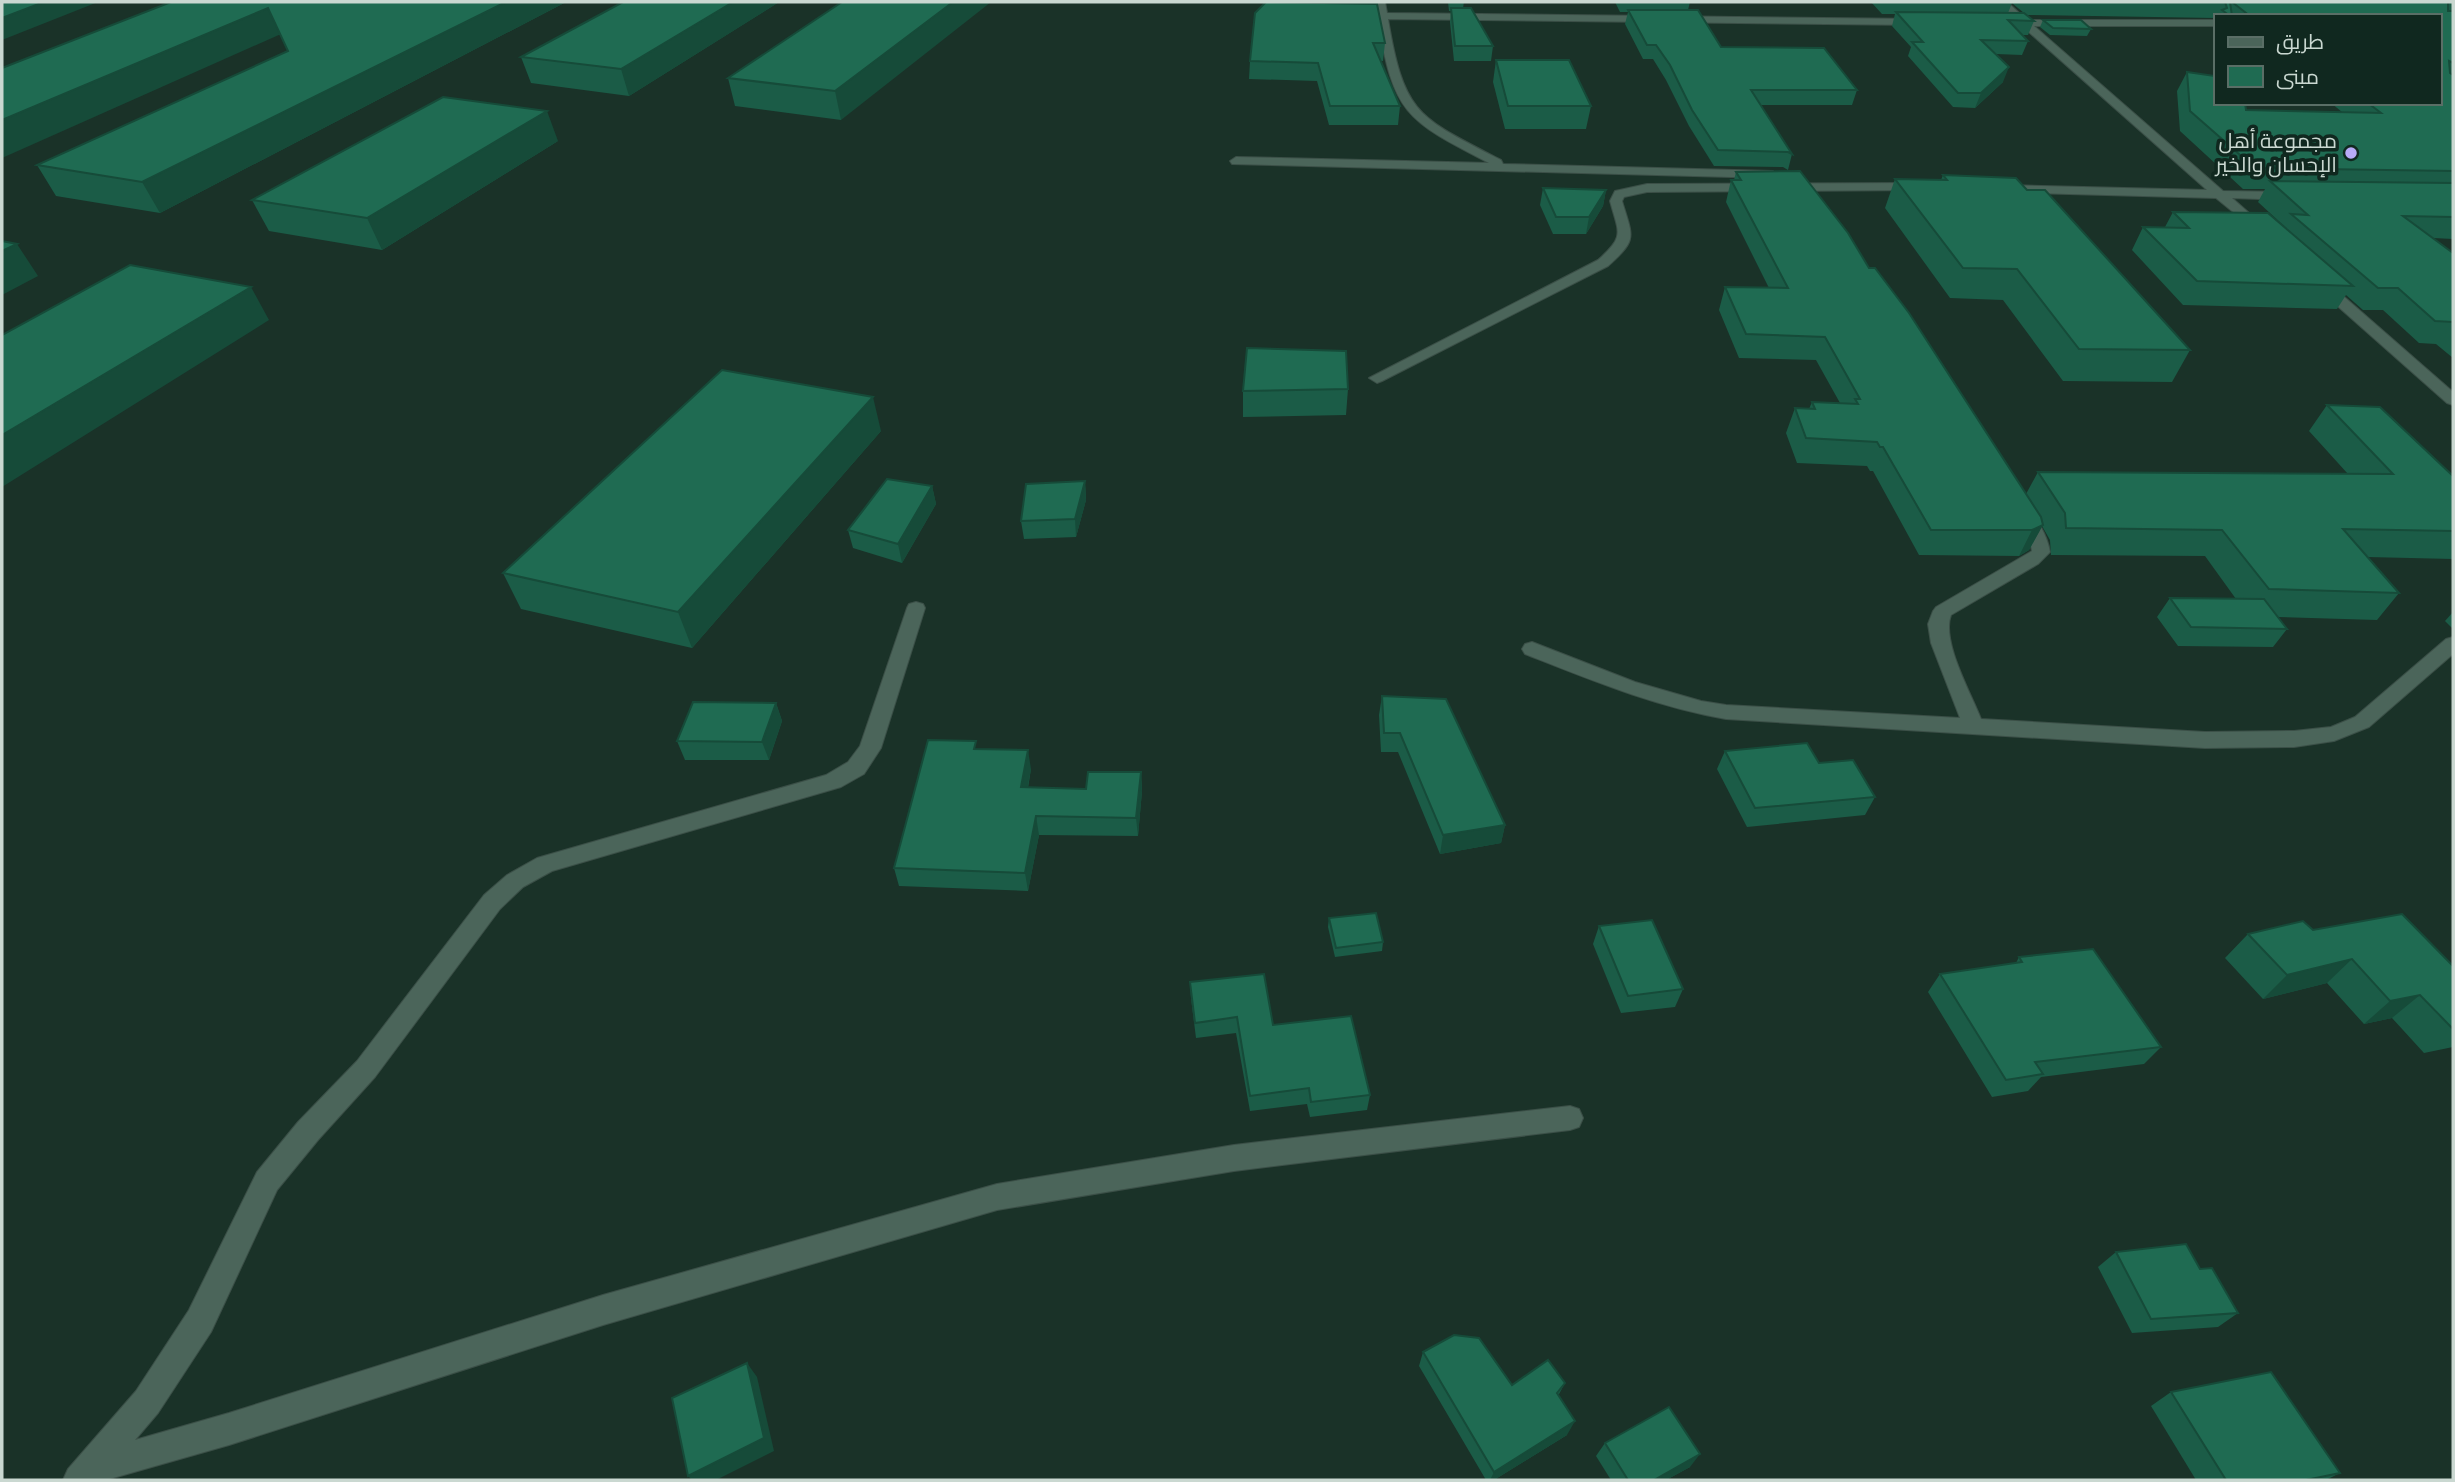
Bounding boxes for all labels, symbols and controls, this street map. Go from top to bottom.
legend [2214,14,2441,105]
text: طريق [2276,28,2324,55]
text: مبنى [2276,63,2319,90]
place label: مجموعة أهل الإحسان والخير [2214,127,2337,178]
marker: مجموعة أهل الإحسان والخير [2343,145,2359,161]

